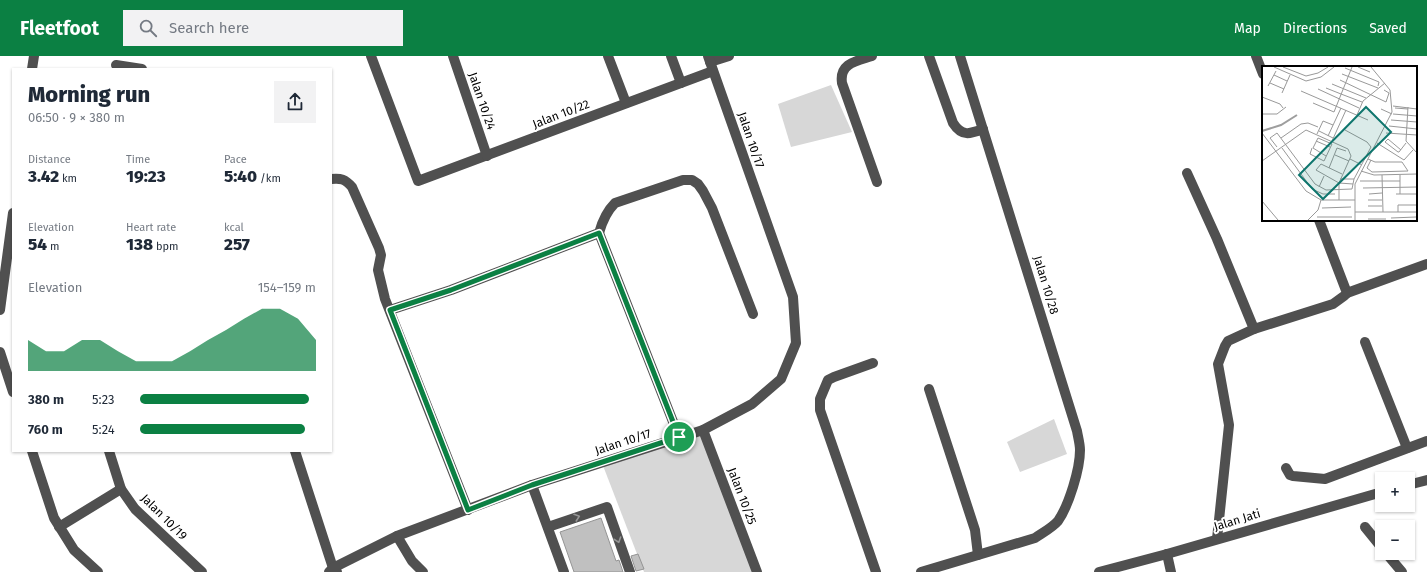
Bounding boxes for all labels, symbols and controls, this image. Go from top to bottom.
search box [123,10,403,46]
text: Fleetfoot [20,17,99,40]
icon: search [137,17,159,39]
text: Search here [169,19,249,37]
text: Map [1234,20,1261,37]
text: Directions [1283,20,1347,37]
text: Saved [1369,20,1407,37]
inset map [1262,66,1417,221]
street label: Jalan 10/24 [466,70,499,132]
text: Morning run [28,81,150,108]
button: share [274,81,316,123]
street label: Jalan 10/22 [531,97,591,131]
text: 06:50 · 9 × 380 m [28,110,125,125]
street label: Jalan 10/17 [735,110,767,170]
text: Distance [28,153,71,166]
text: Time [126,153,150,166]
text: Pace [224,153,247,166]
text: 3.42 [28,166,59,187]
text: 19:23 [126,166,166,187]
text: 5:40 [224,166,257,187]
text: km [59,172,77,185]
text: /km [257,172,281,185]
text: Elevation [28,221,74,234]
text: Heart rate [126,221,176,234]
text: kcal [224,221,244,234]
text: 54 [28,234,47,255]
text: 138 [126,234,153,255]
text: 257 [224,234,250,255]
text: m [47,240,59,253]
text: bpm [153,240,178,253]
street label: Jalan 10/28 [1030,254,1062,316]
text: Elevation [28,280,82,295]
text: 154–159 m [258,280,316,295]
text: 380 m [28,392,64,407]
text: 5:23 [92,392,115,407]
pin [662,420,696,454]
text: 760 m [28,422,63,437]
text: 5:24 [92,422,115,437]
street label: Jalan 10/17 [593,426,653,458]
icon: arrive [668,426,690,448]
street label: Jalan 10/25 [725,466,759,526]
map controls [1375,472,1415,560]
button: + [1375,472,1415,512]
street label: Jalan 10/19 [138,491,190,543]
street label: Jalan Jati [1212,506,1262,534]
one-way arrow [574,513,581,522]
button: − [1375,520,1415,560]
one-way arrow [613,536,622,543]

